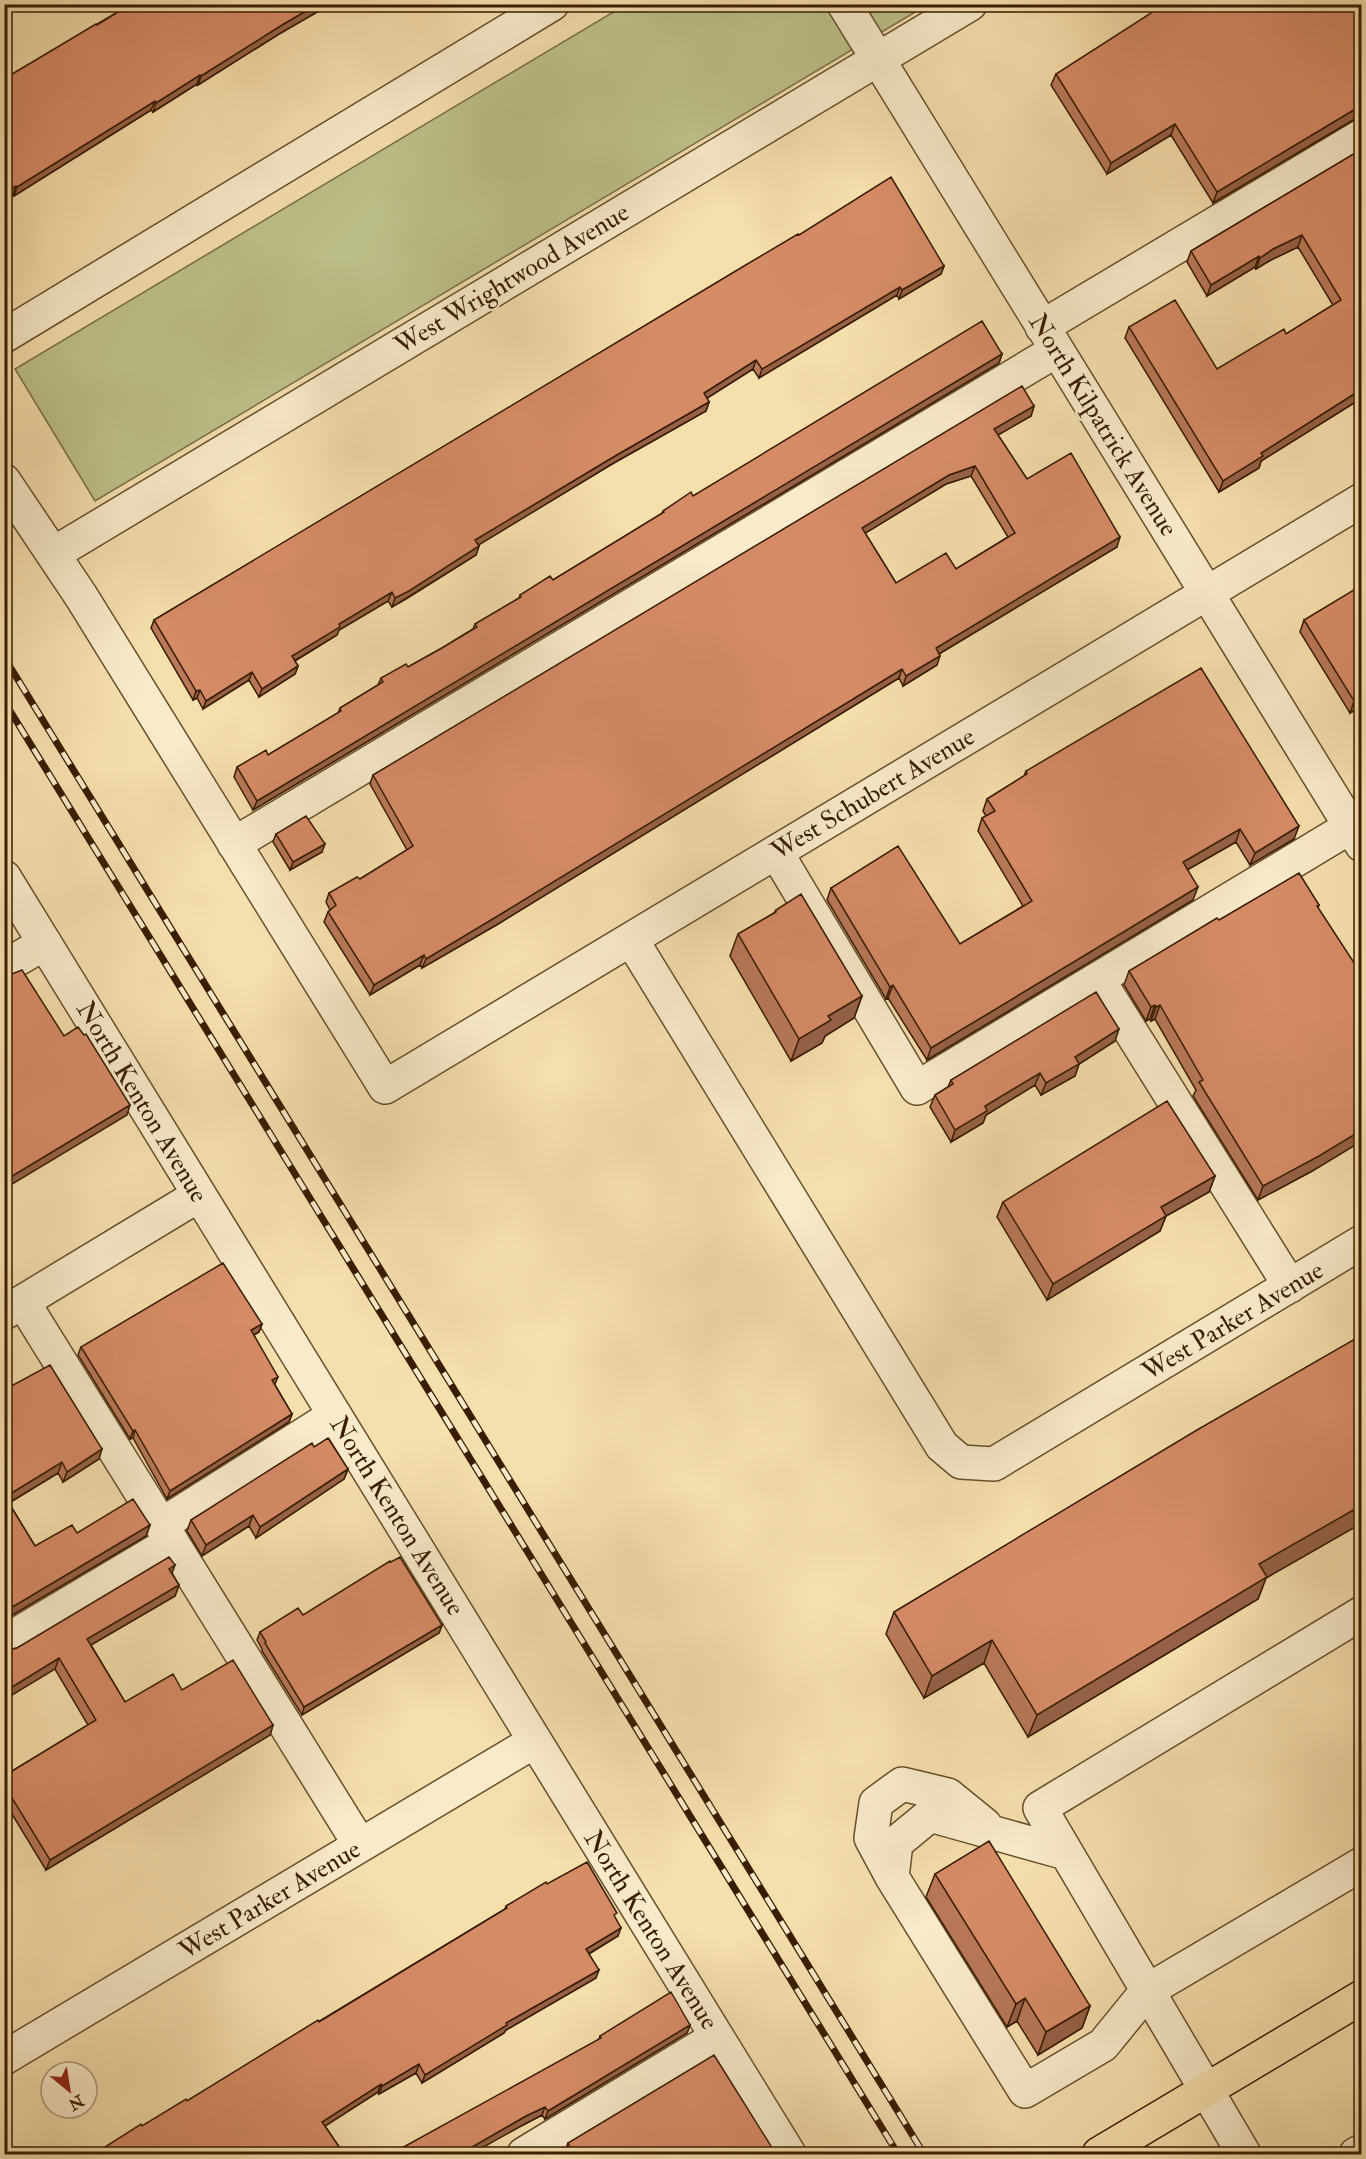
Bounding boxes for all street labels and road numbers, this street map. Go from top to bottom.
street label: West Wrightwood Avenue [388,196,635,362]
street label: North Kilpatrick Avenue [1021,308,1185,543]
street label: West Schubert Avenue [764,720,981,868]
street label: North Kenton Avenue [69,995,215,1209]
street label: West Parker Avenue [1136,1254,1330,1388]
street label: North Kenton Avenue [323,1410,471,1622]
street label: North Kenton Avenue [577,1824,725,2036]
street label: West Parker Avenue [173,1833,367,1967]

